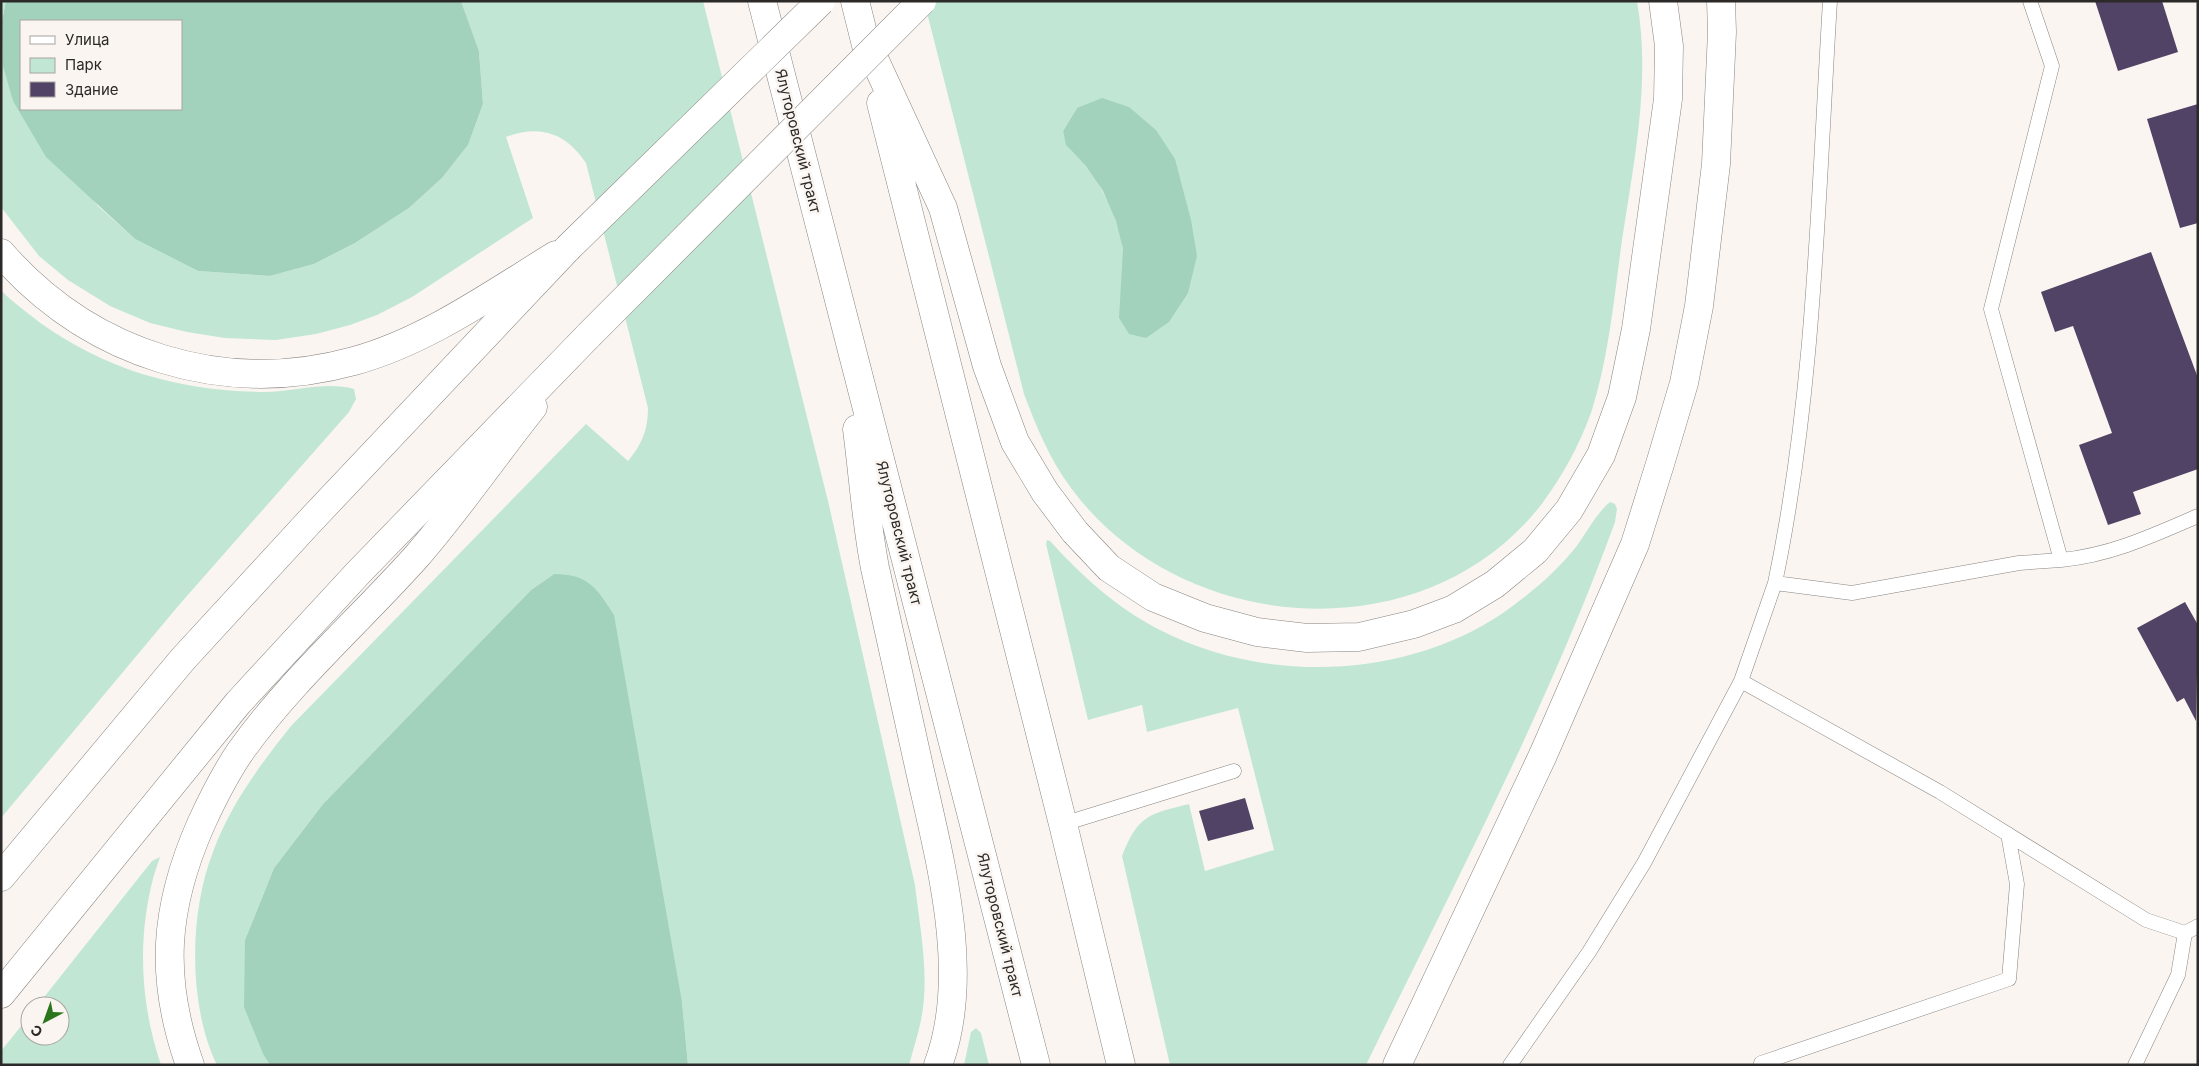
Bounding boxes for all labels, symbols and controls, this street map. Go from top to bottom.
legend [20,20,182,110]
text: Улица [65,30,109,49]
text: Парк [65,55,102,74]
street label: Ялуторовский тракт [771,67,826,215]
text: Здание [65,80,119,99]
street label: Ялуторовский тракт [872,459,927,607]
street label: Ялуторовский тракт [973,851,1028,999]
north arrow [20,996,70,1046]
text: С [27,1021,46,1041]

